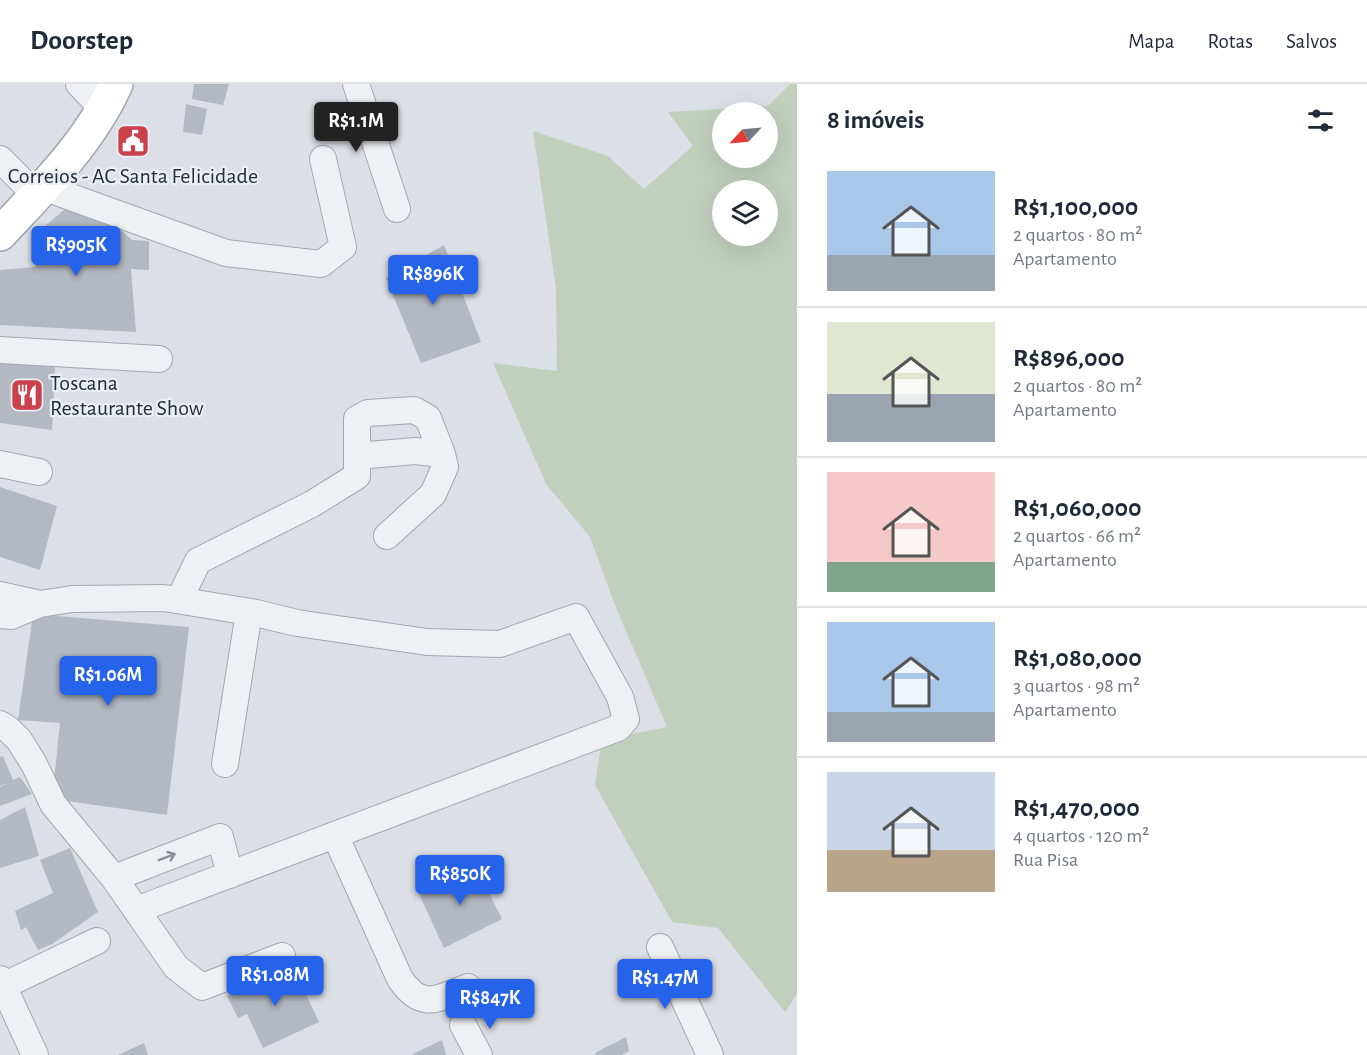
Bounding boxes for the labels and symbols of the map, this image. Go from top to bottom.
pin: R$1.1M [307,102,405,153]
north arrow [712,102,778,168]
public building icon: Correios - AC Santa Felicidade [115,123,151,159]
place label: Correios - AC Santa Felicidade [8,165,258,187]
pin: R$905K [27,226,125,277]
pin: R$896K [384,255,482,306]
place label: Toscana Restaurante Show [50,372,204,419]
restaurant icon: Toscana Restaurante Show [9,377,45,413]
pin: R$1.06M [53,656,163,707]
one-way arrow [158,851,176,862]
pin: R$850K [411,855,509,906]
pin: R$1.08M [220,956,330,1007]
pin: R$1.47M [610,959,720,1010]
pin: R$847K [441,979,539,1030]

